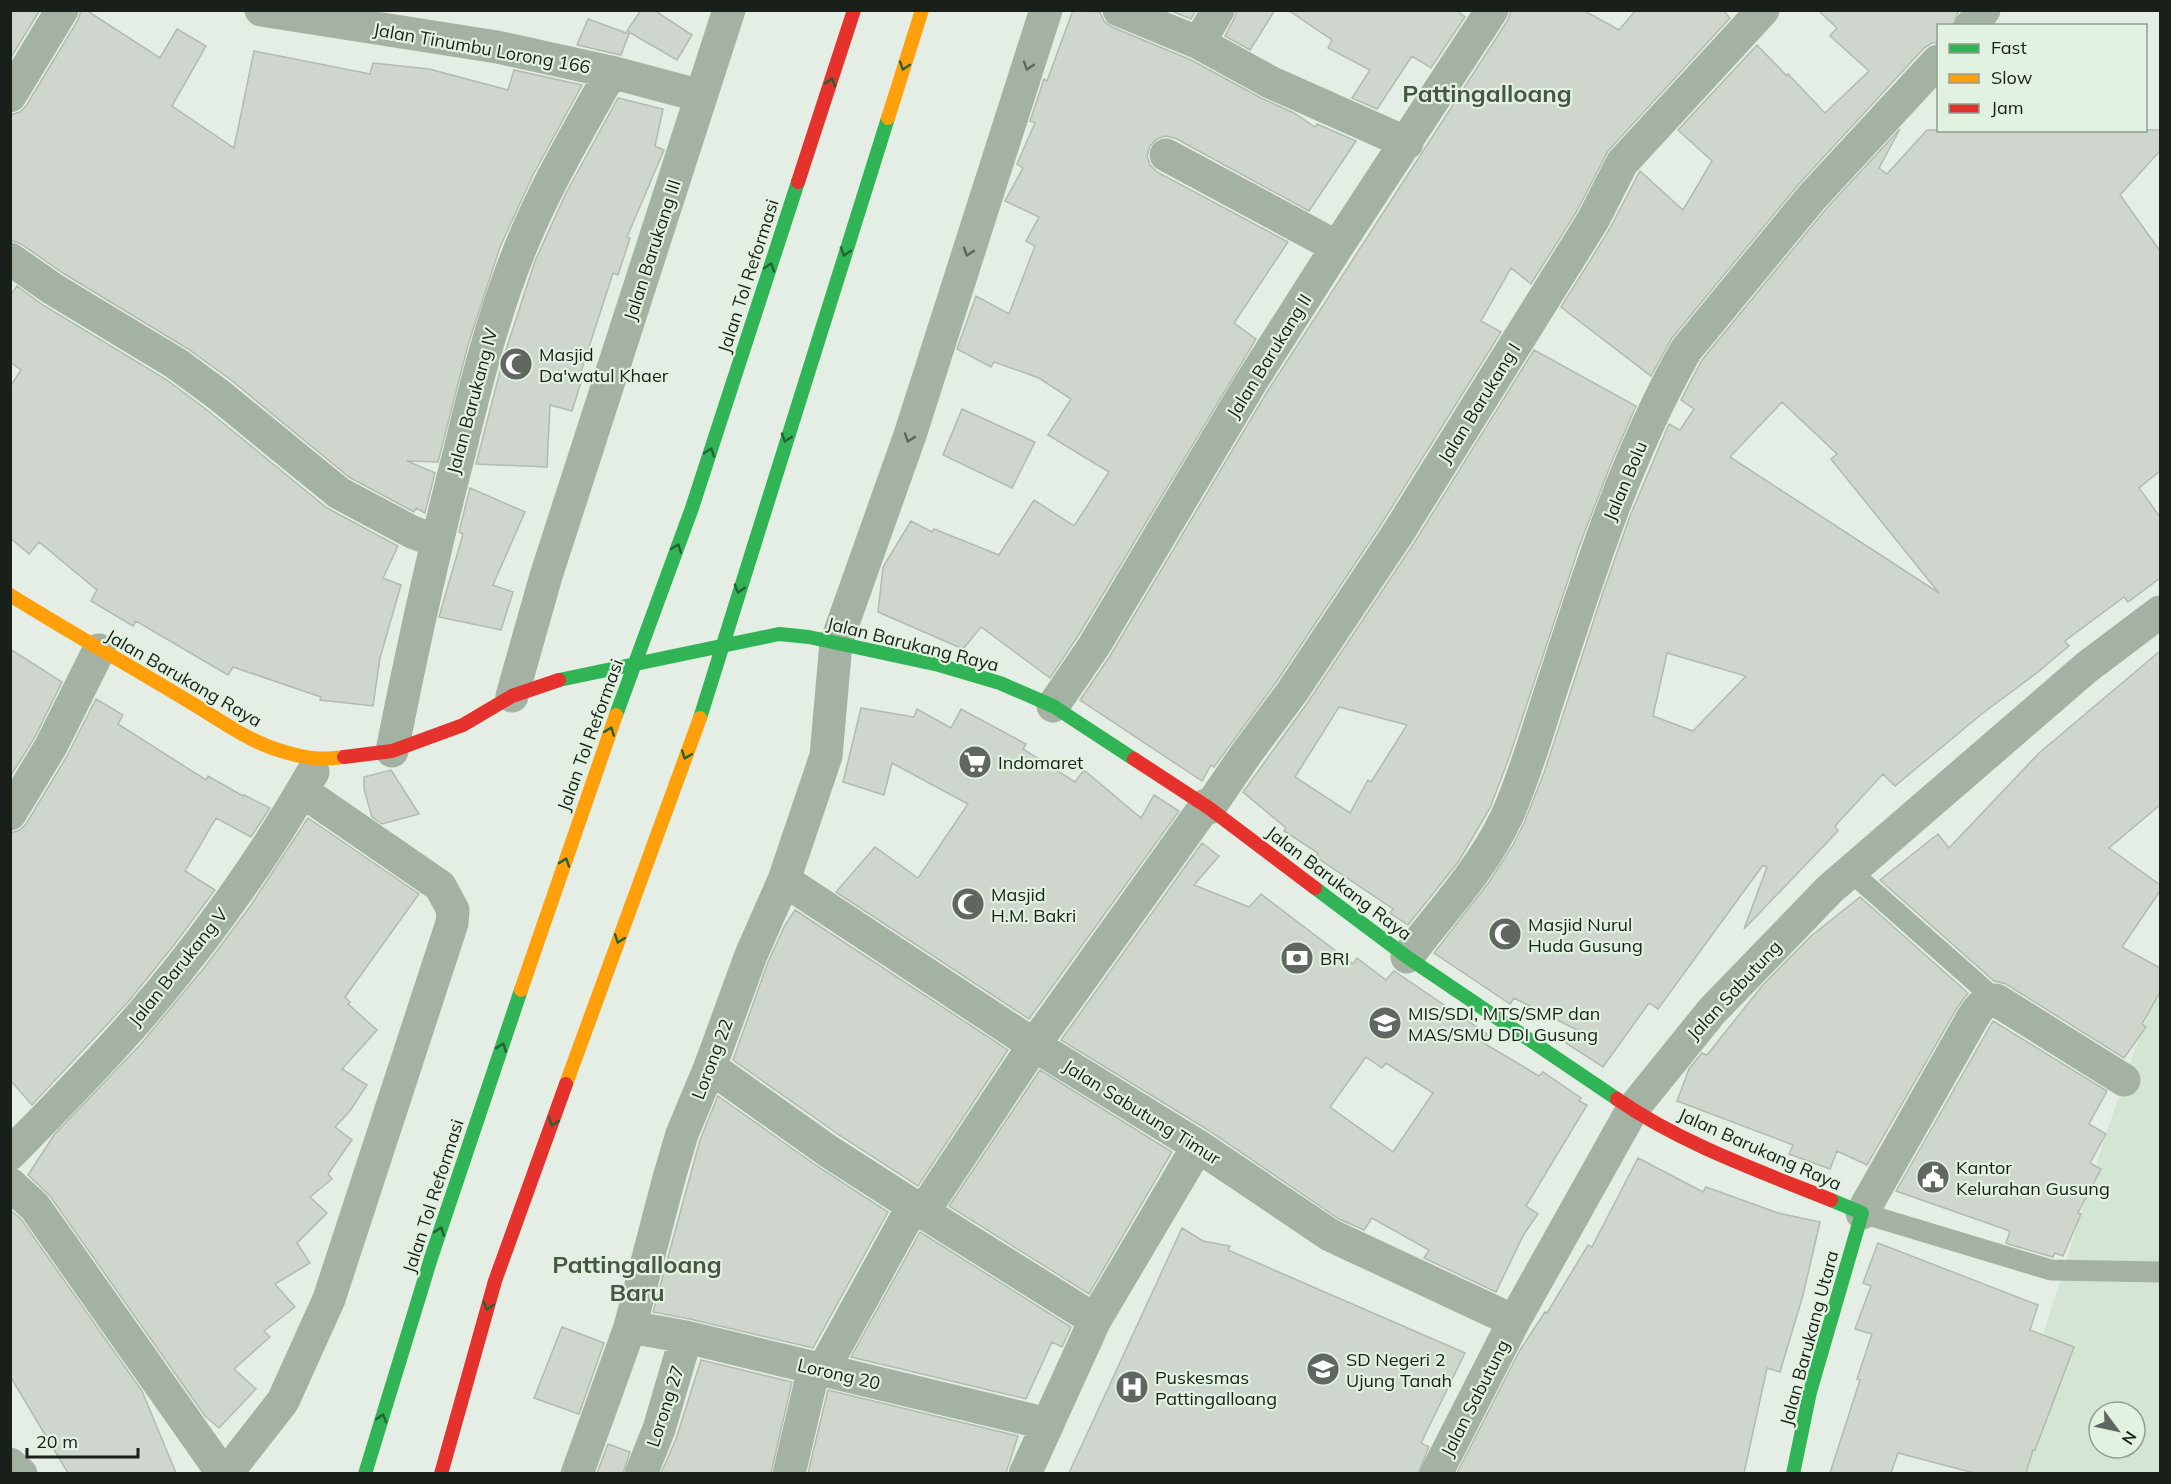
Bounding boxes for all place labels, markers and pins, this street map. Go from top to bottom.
place label: Masjid Da'watul Khaer [539,343,669,387]
mosque icon: Masjid Da'watul Khaer [498,346,534,382]
supermarket icon: Indomaret [957,744,993,780]
place label: Indomaret [998,751,1083,774]
place label: Masjid H.M. Bakri [991,883,1076,927]
mosque icon: Masjid H.M. Bakri [950,886,986,922]
place label: Masjid Nurul Huda Gusung [1528,913,1643,957]
mosque icon: Masjid Nurul Huda Gusung [1487,916,1523,952]
bank icon: BRI [1279,940,1315,976]
place label: BRI [1320,947,1349,970]
place label: MIS/SDI, MTS/SMP dan MAS/SMU DDI Gusung [1408,1002,1600,1046]
school or university icon: MIS/SDI, MTS/SMP dan MAS/SMU DDI Gusung [1367,1005,1403,1041]
place label: Kantor Kelurahan Gusung [1956,1156,2110,1200]
public building icon: Kantor Kelurahan Gusung [1915,1159,1951,1195]
place label: SD Negeri 2 Ujung Tanah [1346,1348,1452,1392]
school or university icon: SD Negeri 2 Ujung Tanah [1305,1351,1341,1387]
place label: Puskesmas Pattingalloang [1155,1366,1277,1410]
hospital icon: Puskesmas Pattingalloang [1114,1369,1150,1405]

